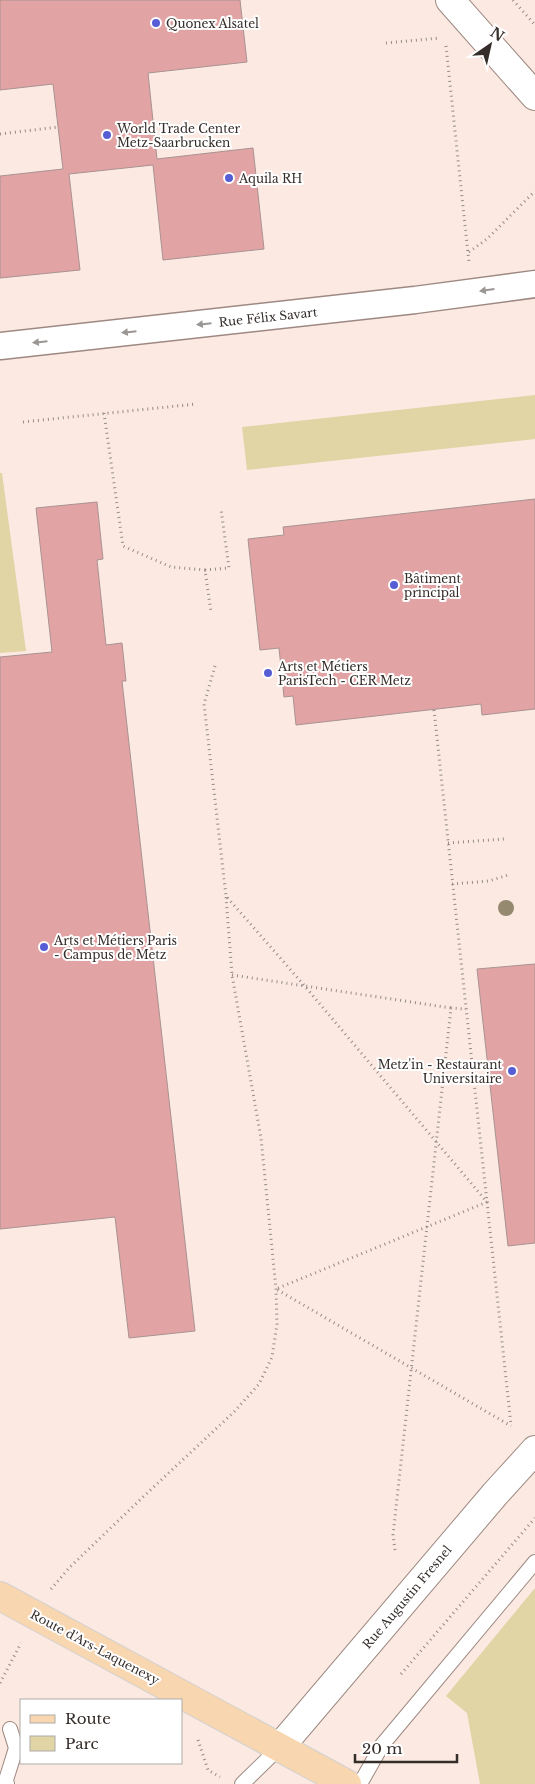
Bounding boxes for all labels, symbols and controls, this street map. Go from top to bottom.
place label: Quonex Alsatel [166,16,259,31]
marker: Quonex Alsatel [150,17,162,29]
north arrow [465,20,515,70]
text: N [487,23,508,45]
place label: World Trade Center Metz-Saarbrucken [116,121,241,150]
marker: World Trade Center Metz-Saarbrucken [101,129,113,141]
place label: Aquila RH [238,171,302,186]
marker: Aquila RH [223,172,235,184]
one-way arrow [478,287,494,295]
street label: Rue Félix Savart [218,304,319,330]
one-way arrow [195,320,211,328]
one-way arrow [121,328,137,336]
one-way arrow [32,338,48,346]
place label: Bâtiment principal [404,571,462,600]
marker: Bâtiment principal [388,579,400,591]
place label: Arts et Métiers ParisTech - CER Metz [277,659,411,688]
marker: Arts et Métiers ParisTech - CER Metz [262,667,274,679]
place label: Arts et Métiers Paris - Campus de Metz [53,933,177,962]
marker: Arts et Métiers Paris - Campus de Metz [38,941,50,953]
place label: Metz'in - Restaurant Universitaire [378,1057,502,1086]
marker: Metz'in - Restaurant Universitaire [506,1065,518,1077]
street label: Rue Augustin Fresnel [359,1542,455,1652]
street label: Route d'Ars-Laquenexy [28,1607,162,1688]
legend [20,1699,182,1764]
text: Route [65,1709,111,1728]
scale bar [355,1732,458,1764]
text: Parc [65,1734,98,1753]
text: 20 m [362,1739,402,1758]

